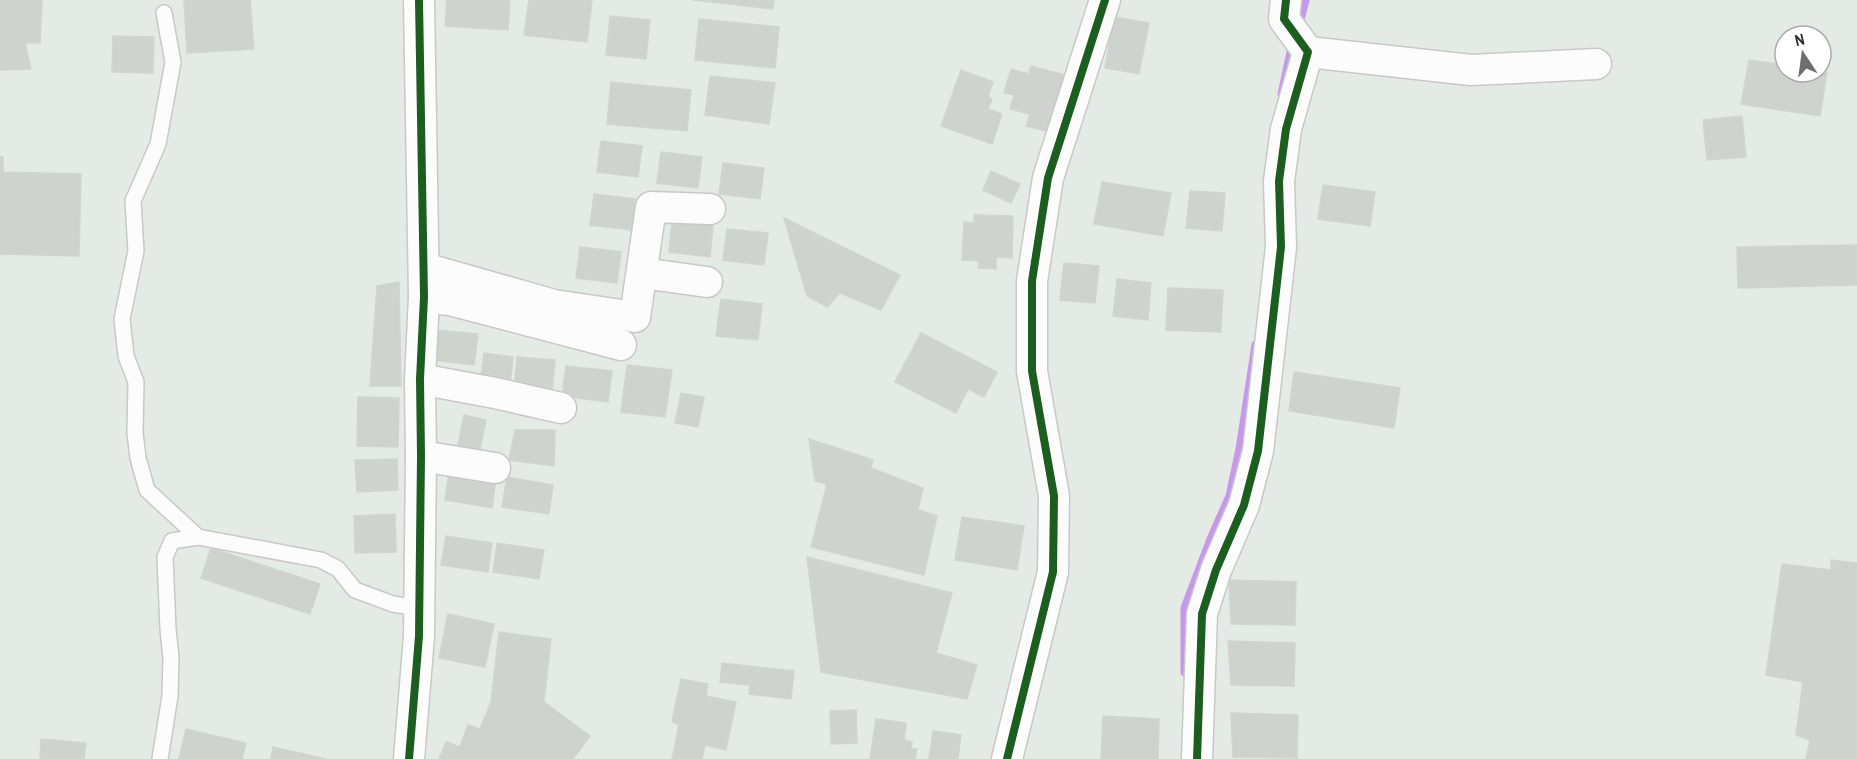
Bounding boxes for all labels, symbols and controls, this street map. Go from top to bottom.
north arrow [1773,24,1833,84]
text: N [1793,28,1807,51]

